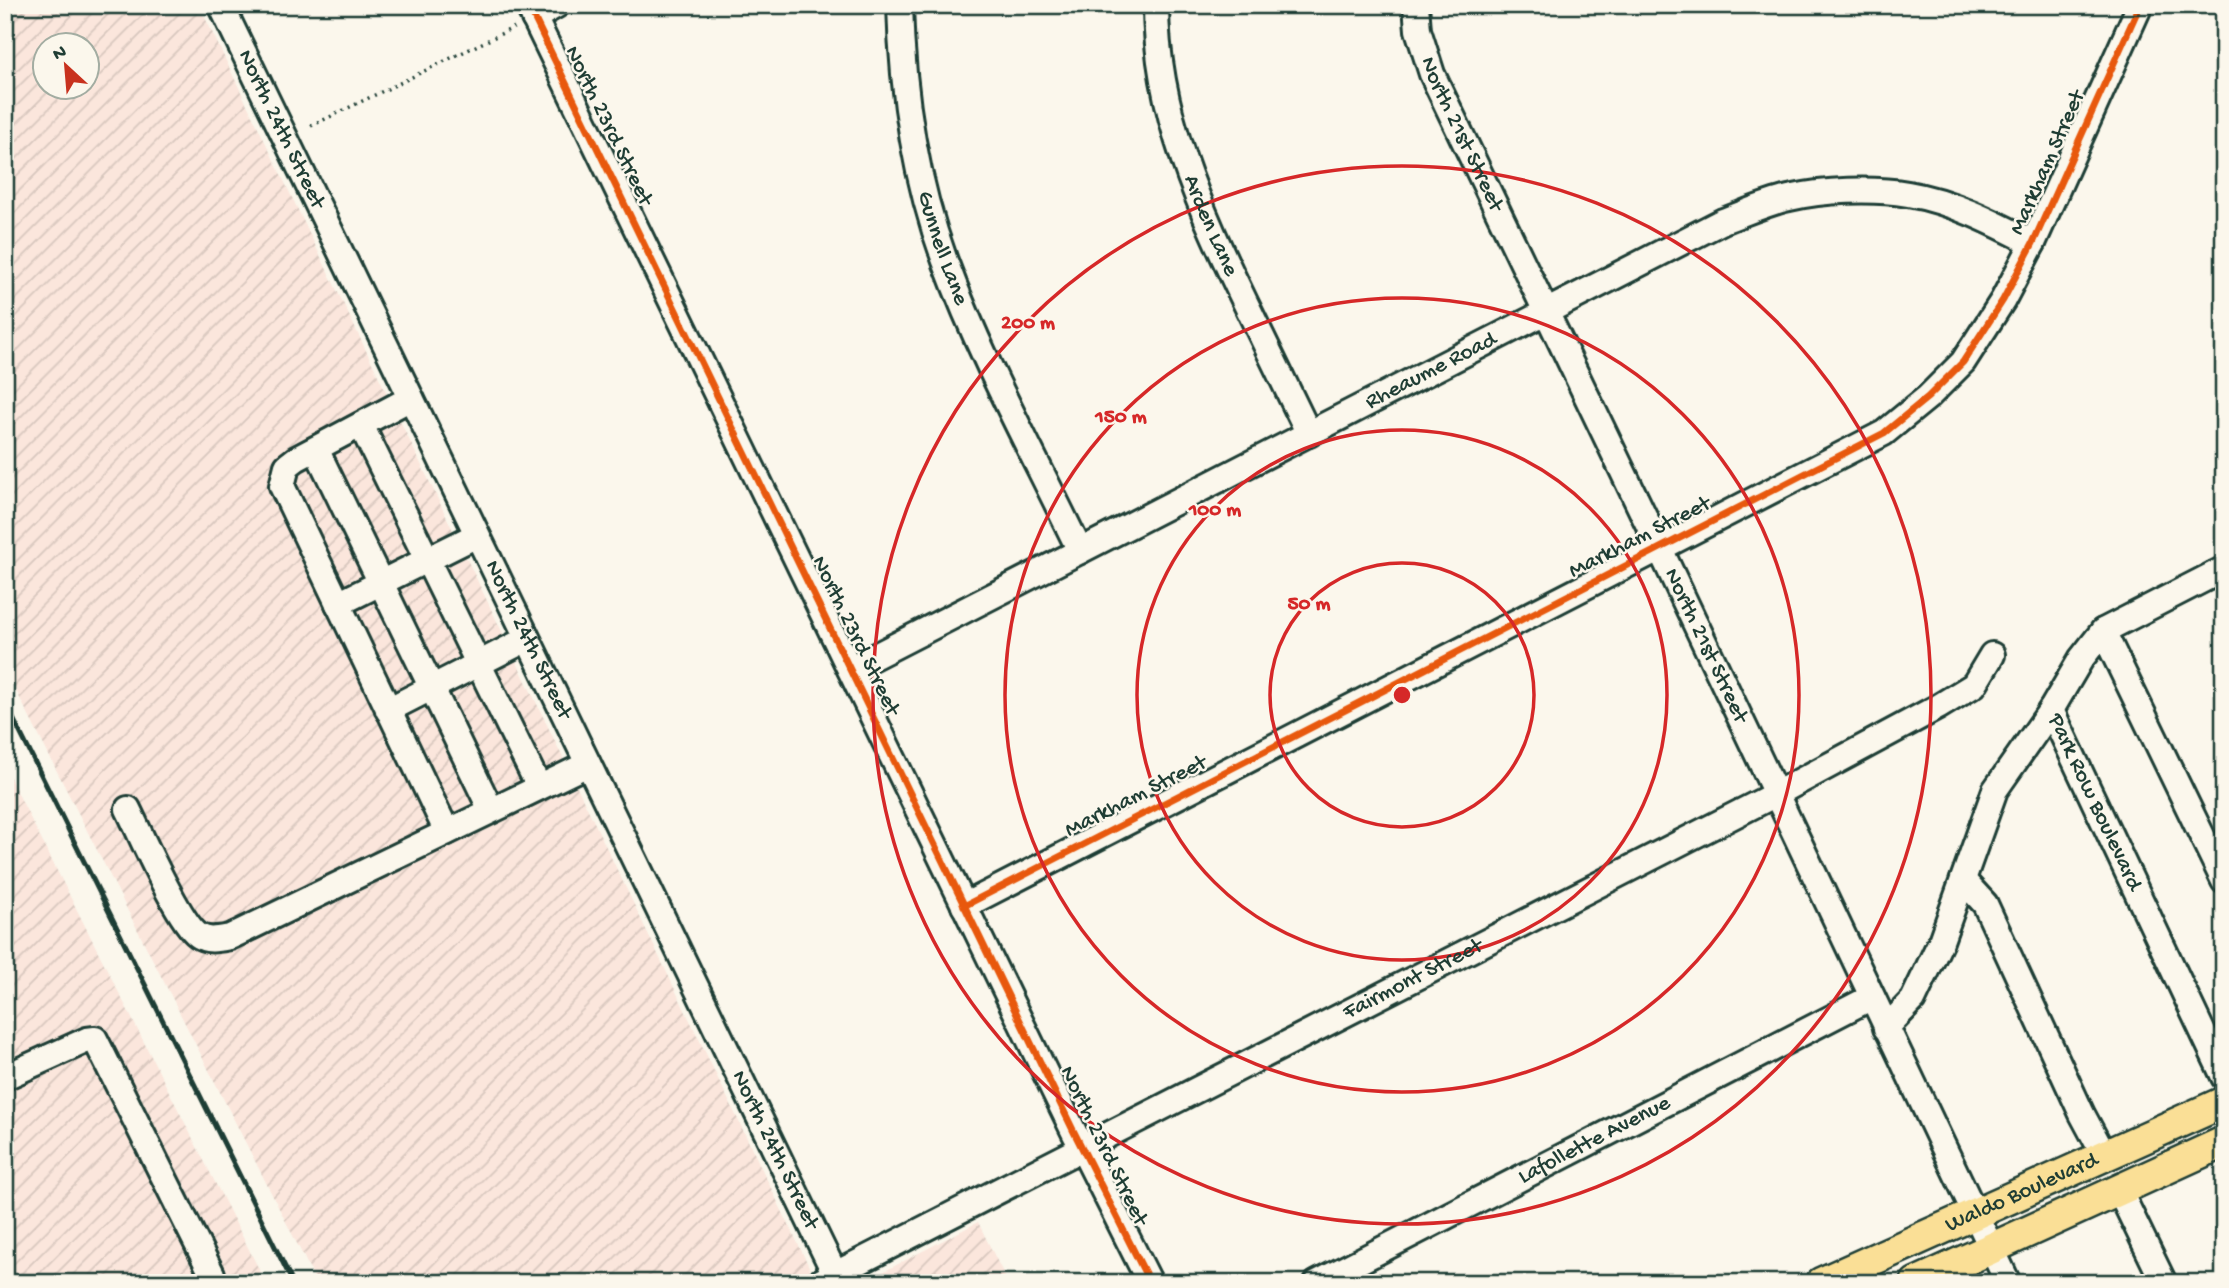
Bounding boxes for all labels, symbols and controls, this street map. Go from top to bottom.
north arrow [32,32,102,102]
text: N [49,41,71,67]
street label: North 23rd Street [558,42,659,212]
street label: North 24th Street [231,45,332,214]
street label: North 21st Street [1414,54,1510,217]
street label: Markham Street [2004,85,2093,239]
street label: Arden Lane [1177,171,1245,282]
street label: Gunnell Lane [911,188,975,310]
text: 200 m [1001,312,1055,337]
street label: Rheaume Road [1361,325,1502,416]
text: 150 m [1094,406,1147,431]
street label: Markham Street [1565,490,1717,585]
text: 100 m [1188,499,1241,524]
street label: North 23rd Street [805,552,906,722]
street label: North 24th Street [478,556,579,725]
street label: North 21st Street [1658,564,1755,729]
text: 50 m [1288,593,1331,618]
centre of rings [1390,683,1414,707]
street label: Park Row Boulevard [2041,708,2148,897]
street label: Markham Street [1061,749,1213,844]
street label: Fairmont Street [1338,932,1489,1027]
street label: North 23rd Street [1053,1062,1154,1232]
street label: North 24th Street [725,1066,826,1235]
street label: Lafollette Avenue [1514,1089,1676,1190]
street label: Waldo Boulevard [1941,1146,2104,1239]

